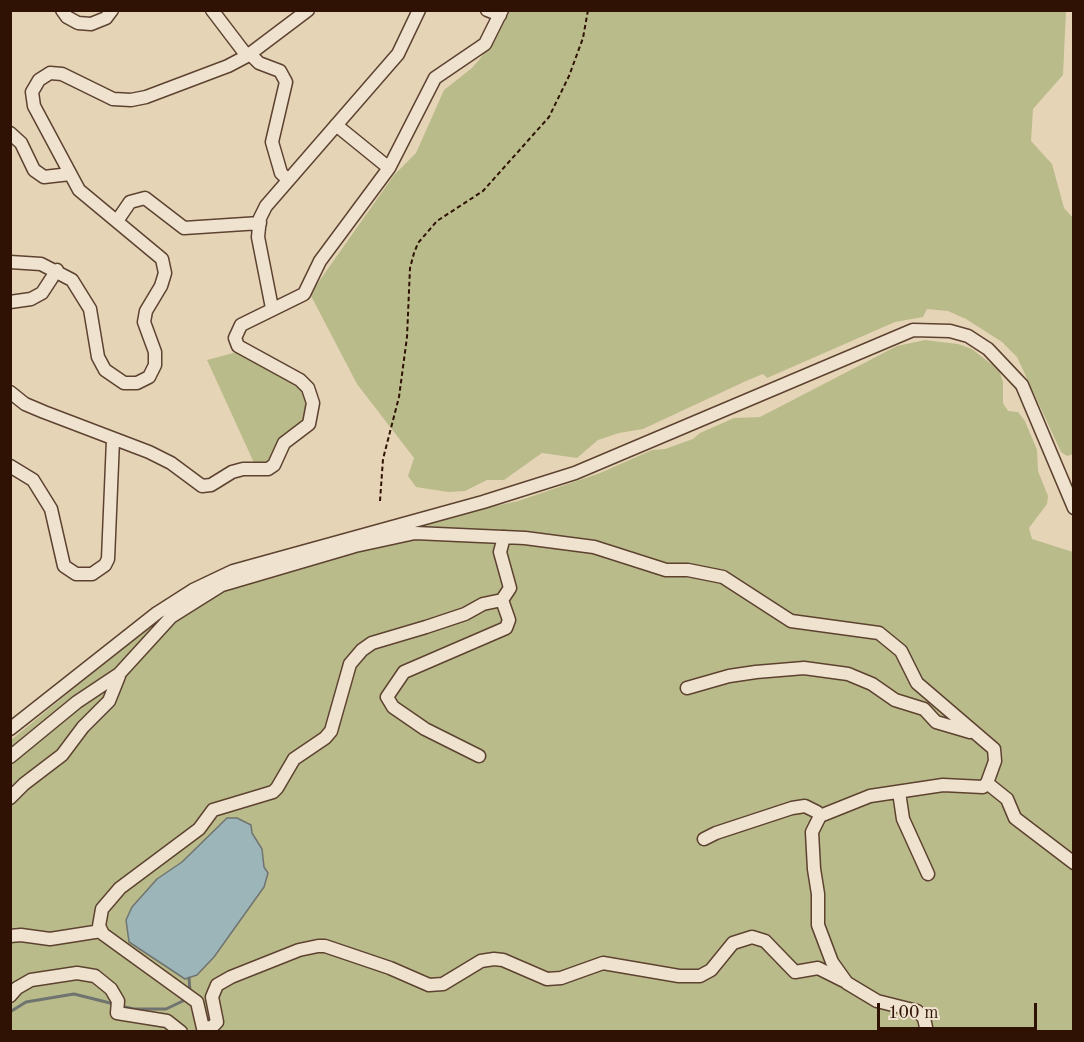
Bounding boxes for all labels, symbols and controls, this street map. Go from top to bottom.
scale bar [880,991,1040,1029]
text: 100 m [888,1004,939,1022]

